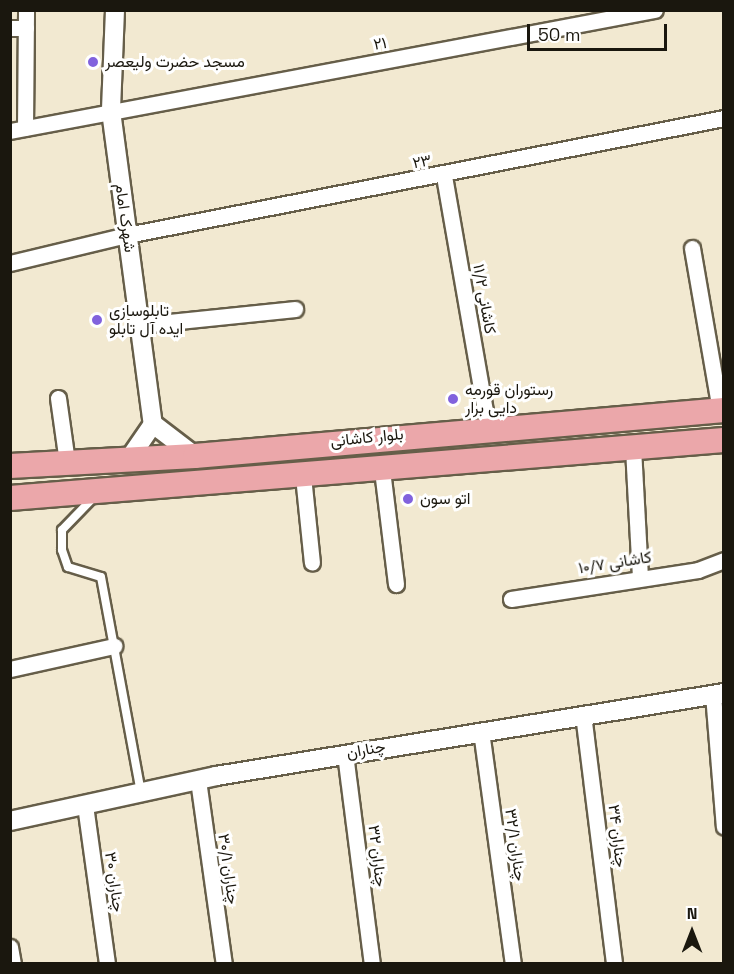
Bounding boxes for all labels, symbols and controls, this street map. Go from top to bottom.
scale bar [530,12,670,50]
text: 50 m [538,23,580,46]
street label: ۲۱ [372,33,388,55]
place label: مسجد حضرت ولیعصر [105,52,245,72]
marker: مسجد حضرت ولیعصر [86,55,100,69]
street label: ۲۳ [411,151,433,173]
street label: شهرک امام [111,182,139,254]
street label: ۱۱/۲ کاشانی [468,263,500,335]
place label: تابلوسازی ایده آل تابلو [109,301,183,339]
marker: تابلوسازی ایده آل تابلو [90,313,104,327]
place label: رستوران قورمه دایی برار [465,380,553,418]
marker: رستوران قورمه دایی برار [446,392,460,406]
street label: بلوار کاشانی [330,425,404,451]
place label: اتو سون [420,489,470,509]
marker: اتو سون [401,492,415,506]
street label: ۱۰/۷ کاشانی [577,548,653,578]
street label: چناران [345,737,387,763]
street label: چناران ۳۴ [604,804,630,868]
street label: چناران ۳۲/۱ [500,808,530,882]
street label: چناران ۳۲ [364,824,390,888]
street label: چناران ۳۰/۱ [214,832,242,906]
street label: چناران ۳۰ [100,851,128,913]
north arrow [662,902,722,962]
text: N [687,903,697,924]

